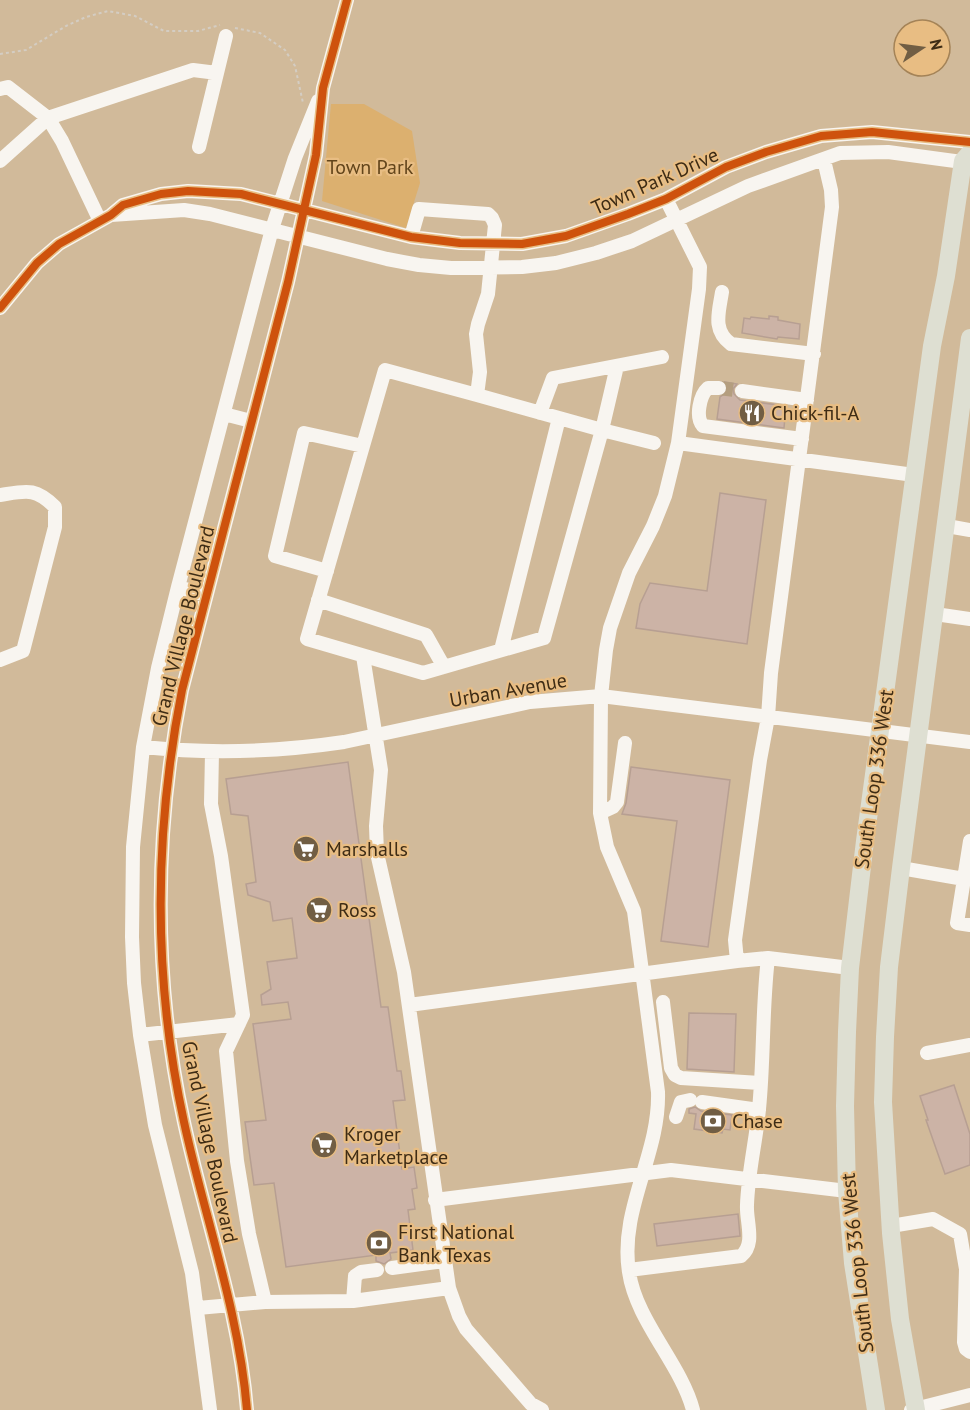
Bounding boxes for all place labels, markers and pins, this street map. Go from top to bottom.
restaurant icon: Chick-fil-A [737,398,767,428]
place label: Chick-fil-A [771,400,859,426]
supermarket icon: Marshalls [291,834,321,864]
place label: Marshalls [326,836,408,862]
supermarket icon: Ross [304,895,334,925]
place label: Ross [338,897,377,923]
bank icon: Chase [698,1106,728,1136]
place label: Chase [732,1108,783,1134]
place label: Kroger Marketplace [344,1121,448,1170]
supermarket icon: Kroger Marketplace [309,1130,339,1160]
place label: First National Bank Texas [398,1219,514,1268]
bank icon: First National Bank Texas [364,1228,394,1258]

